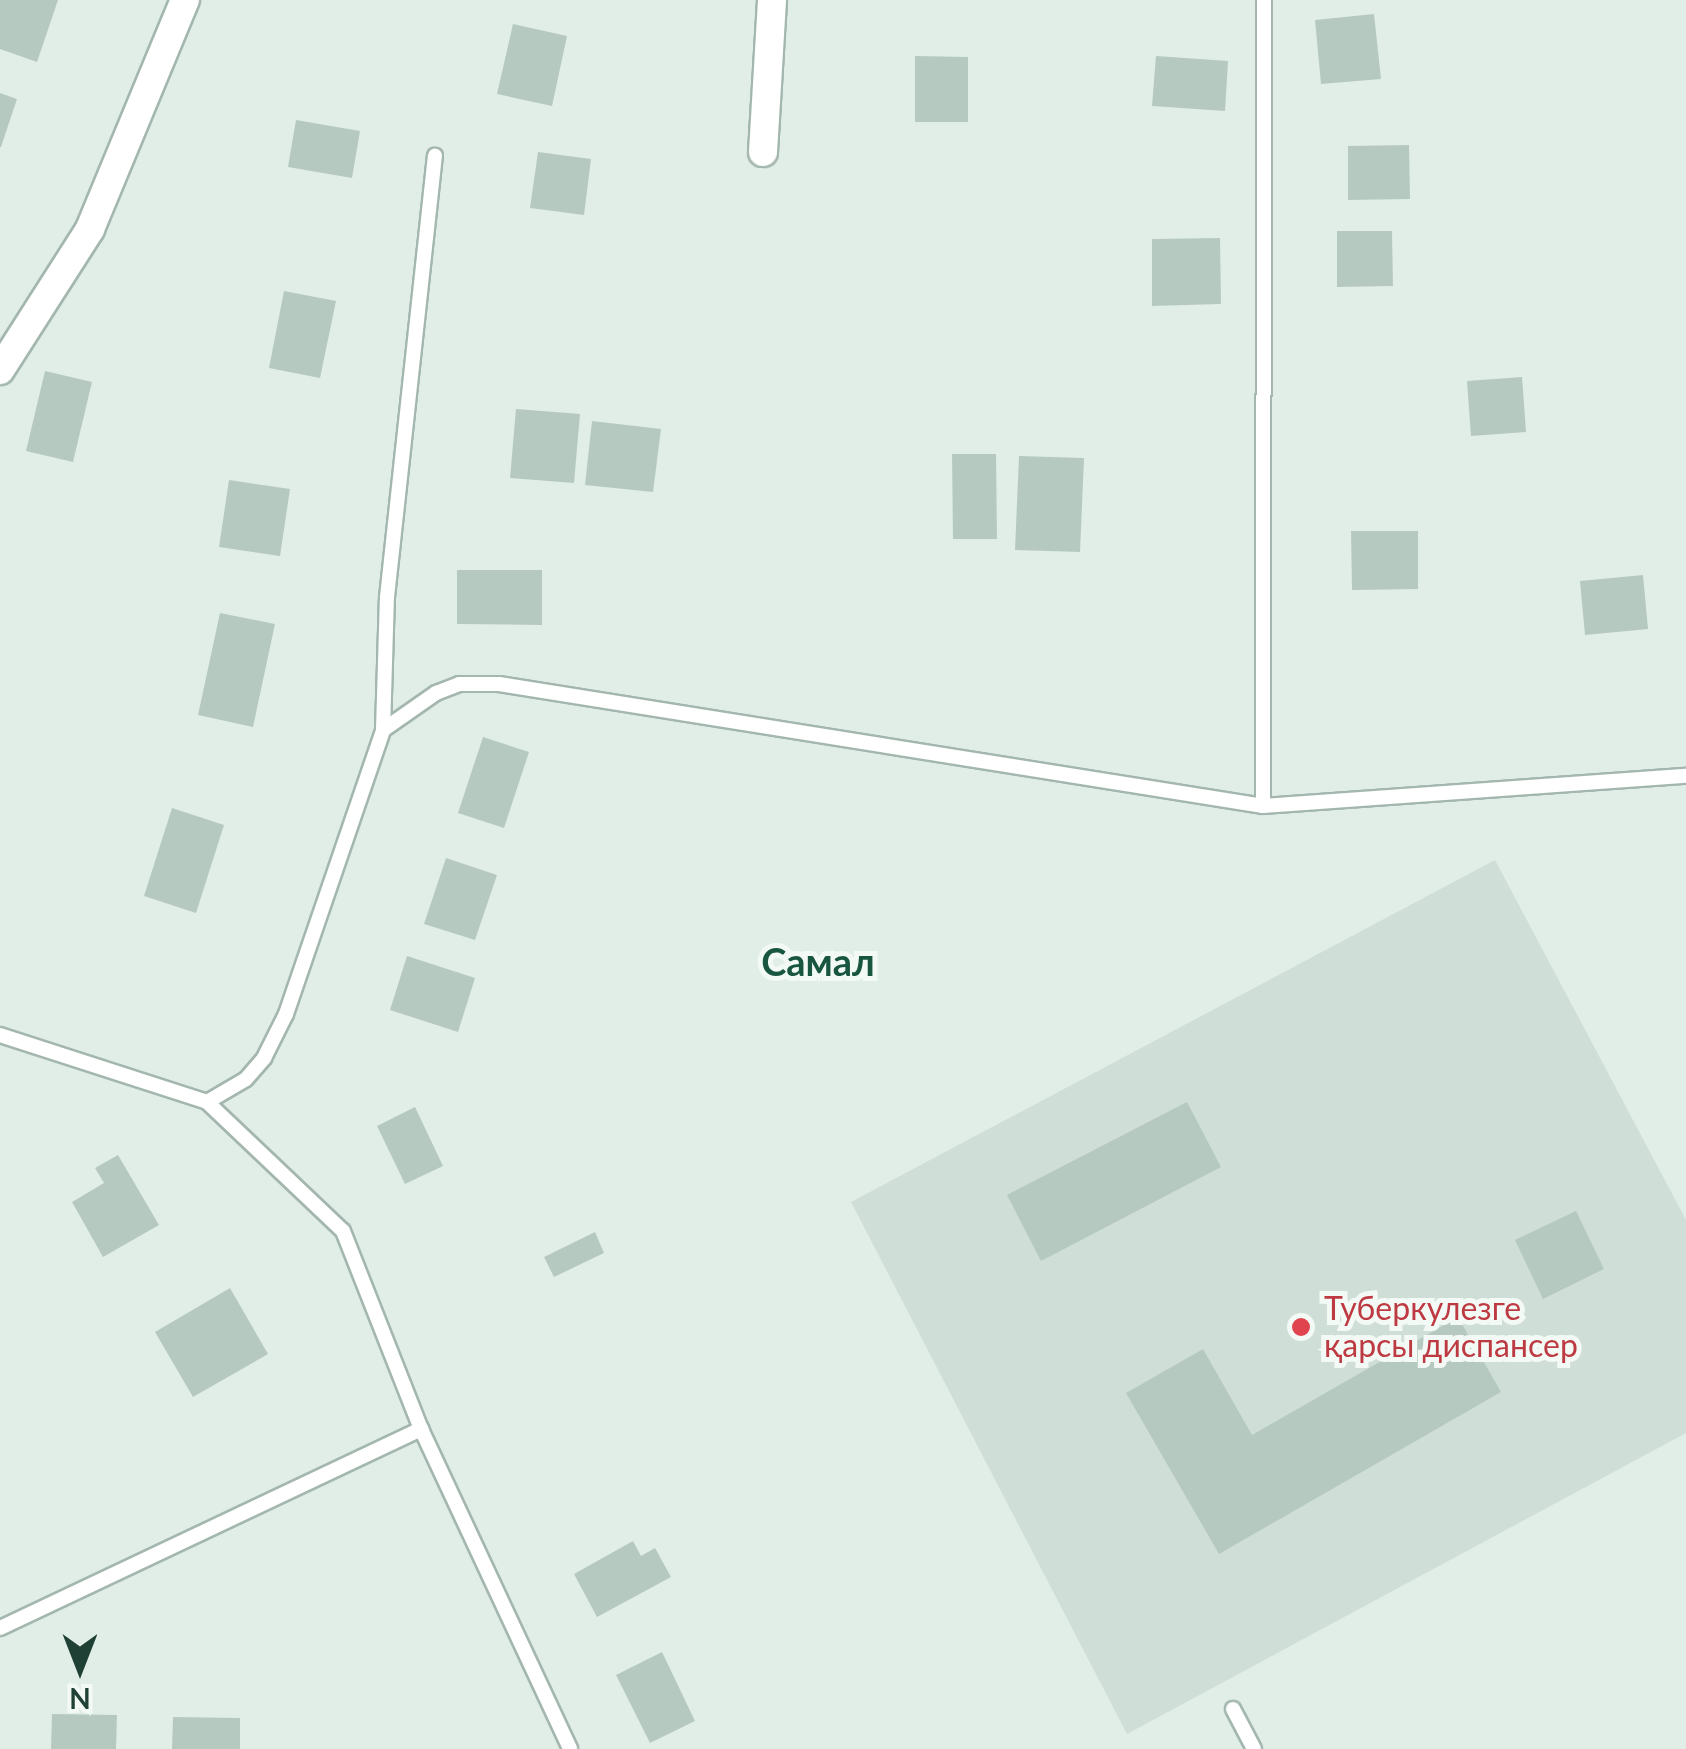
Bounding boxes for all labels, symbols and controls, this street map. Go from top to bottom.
district label: Самал [761,939,875,985]
place label: Туберкулезге қарсы диспансер [1324,1290,1578,1365]
marker: Туберкулезге қарсы диспансер [1288,1314,1314,1340]
north arrow [30,1619,130,1719]
text: N [69,1682,91,1716]

